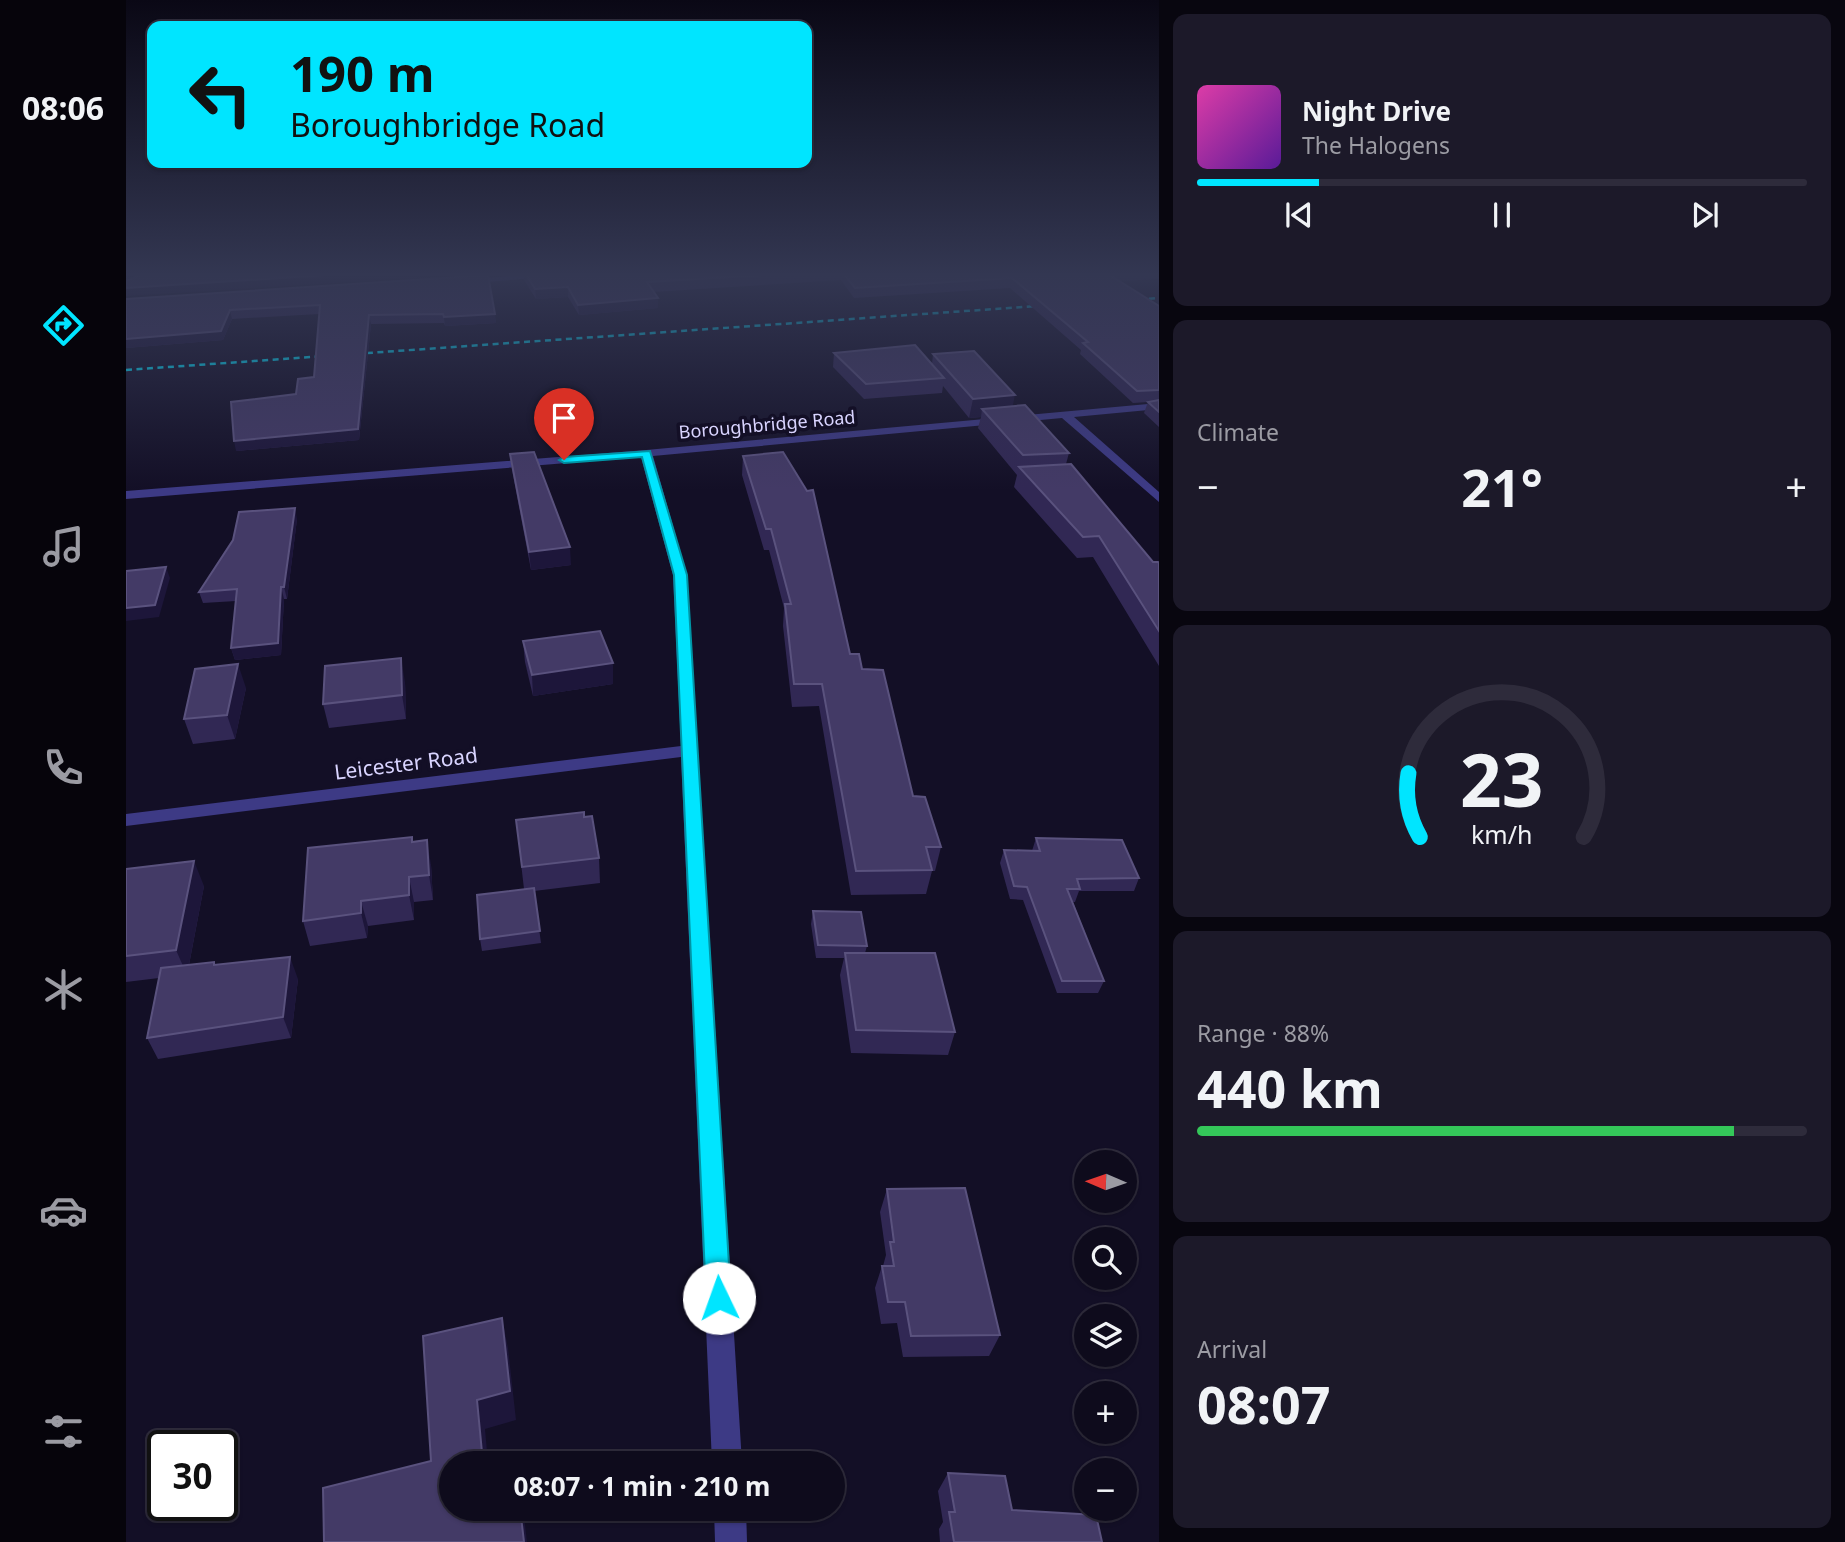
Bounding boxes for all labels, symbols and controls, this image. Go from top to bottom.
text: 190 m [290,40,435,106]
icon: left [175,49,266,140]
text: 08:06 [22,86,104,129]
text: Night Drive [1302,93,1451,129]
text: Boroughbridge Road [290,103,605,146]
text: The Halogens [1302,129,1450,161]
icon: previous [1280,196,1318,234]
icon: pause [1483,196,1521,234]
icon: next [1686,196,1724,234]
icon: directions [39,301,88,350]
pin [534,388,594,460]
icon: arrive [545,399,583,437]
street label: Boroughbridge Road [678,404,856,444]
text: Climate [1197,416,1279,448]
text: 21° [1461,451,1543,522]
text: − [1197,460,1219,512]
text: + [1785,460,1807,512]
icon: music [39,522,88,571]
text: 23 [1460,729,1544,828]
street label: Leicester Road [333,740,479,786]
icon: phone [39,743,88,792]
text: km/h [1471,817,1533,851]
icon: climate [39,965,88,1014]
text: Range · 88% [1197,1017,1329,1049]
text: 440 km [1197,1052,1383,1123]
north arrow [1074,1150,1138,1213]
map controls [1074,1150,1137,1521]
icon: car [39,1186,88,1235]
button: search [1074,1227,1137,1290]
position arrow [682,1261,756,1335]
button: layers [1074,1304,1137,1367]
text: Arrival [1197,1333,1267,1365]
text: 08:07 [1197,1368,1331,1439]
button: + [1074,1381,1137,1444]
icon: filters [39,1407,88,1456]
speed limit sign: 30 [147,1430,238,1521]
button: − [1074,1458,1137,1521]
text: 08:07 · 1 min · 210 m [514,1468,770,1504]

